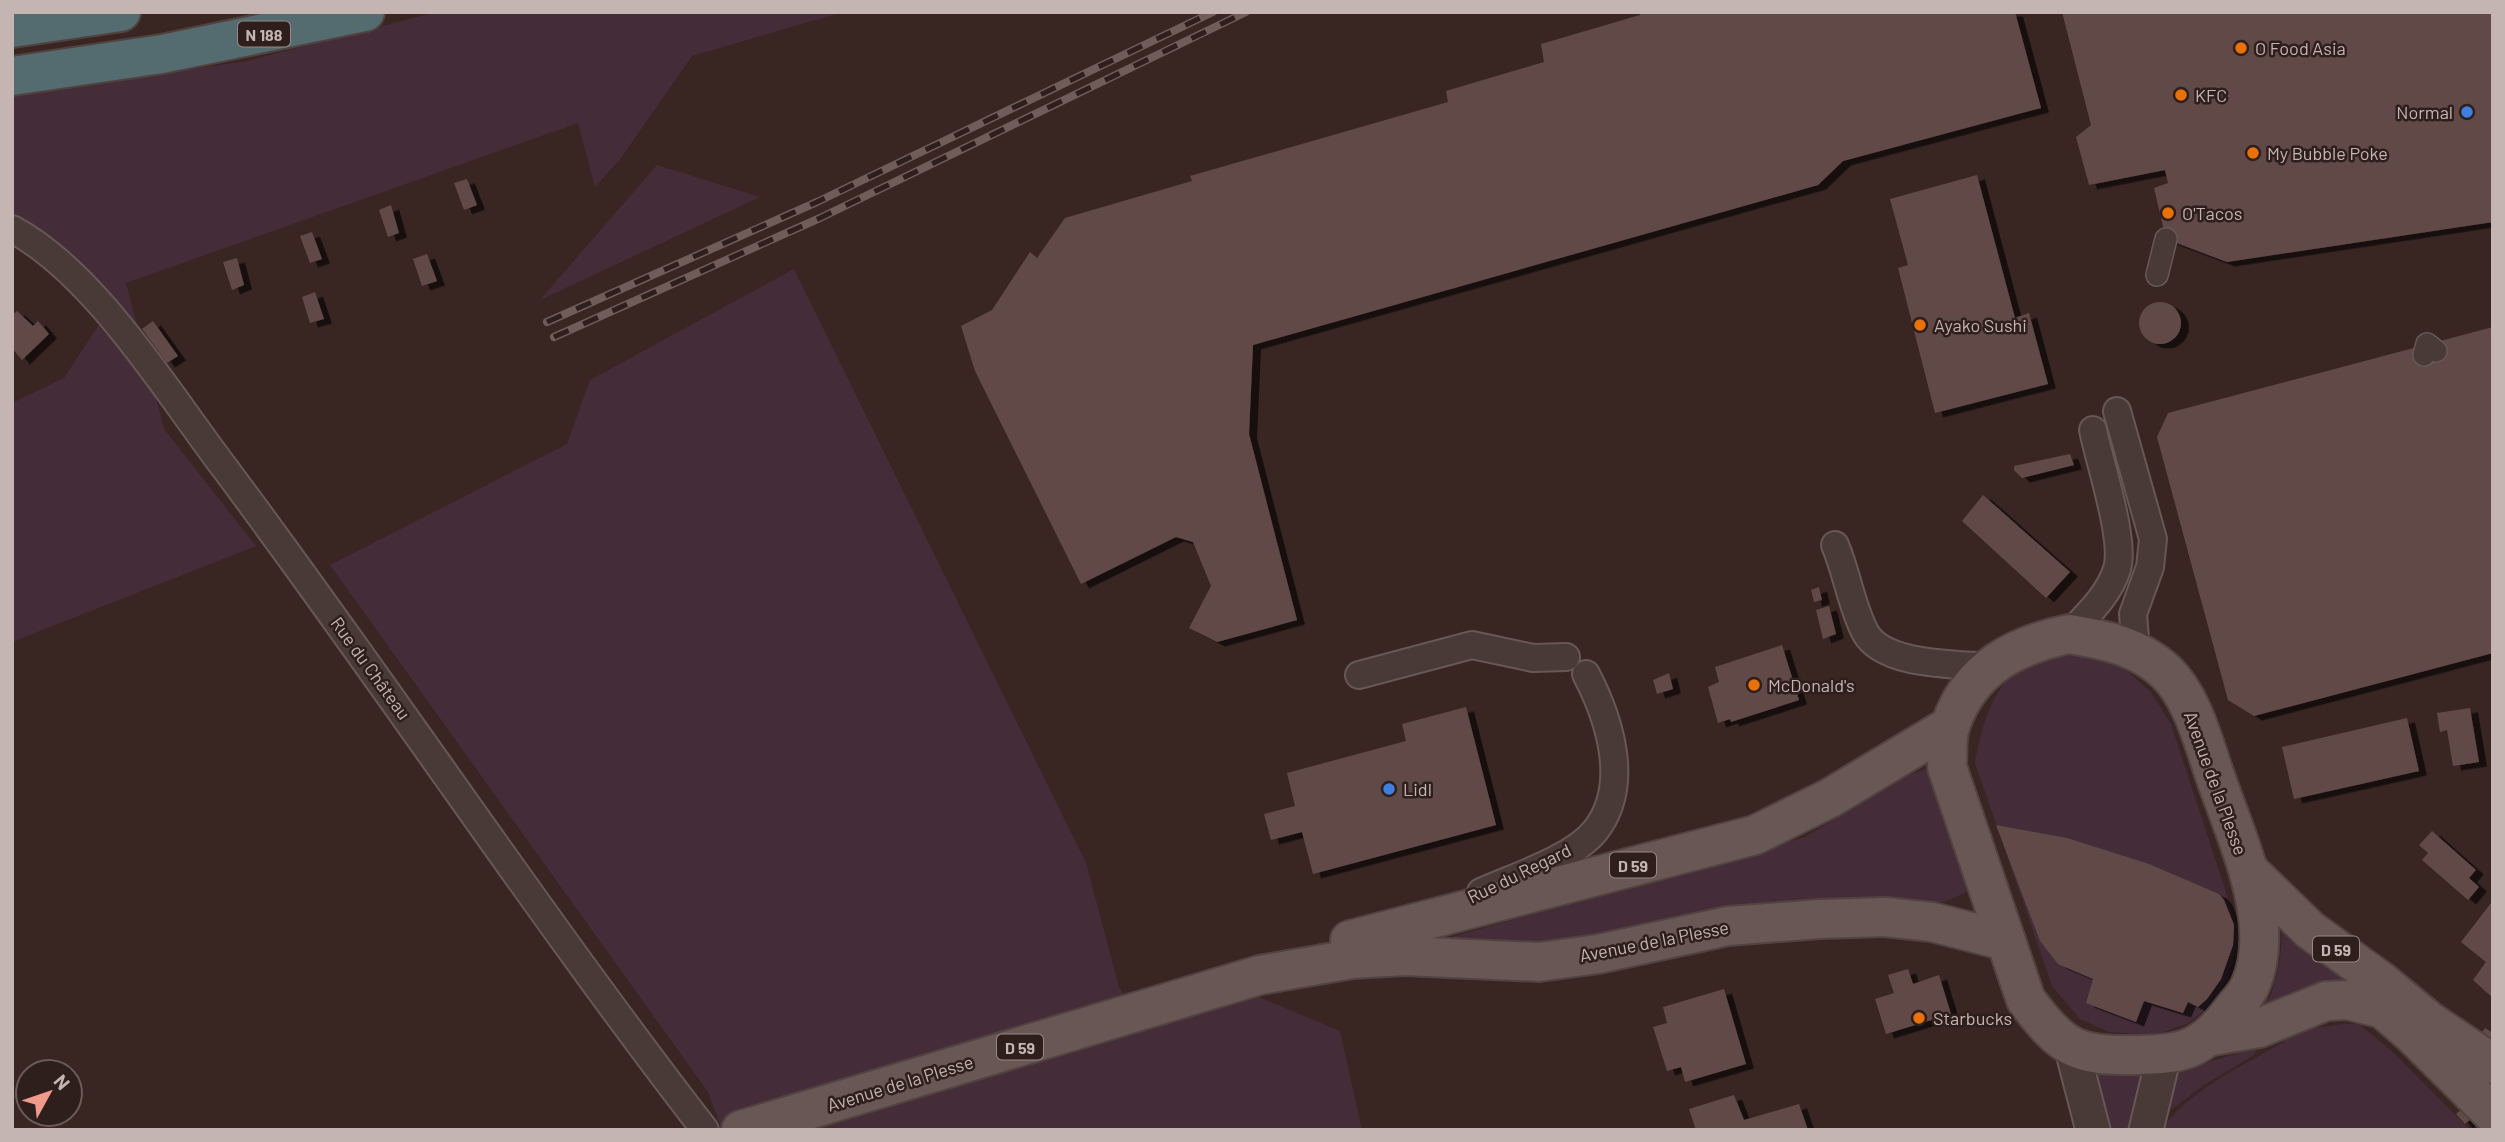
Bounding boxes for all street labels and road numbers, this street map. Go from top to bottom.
road number: N 188 [238,22,290,46]
street label: Rue du Château [326,612,416,724]
street label: Avenue de la Plesse [2180,708,2252,858]
street label: Rue du Regard [1464,838,1574,908]
road number: D 59 [1610,852,1656,878]
street label: Avenue de la Plesse [1577,916,1731,966]
road number: D 59 [2313,937,2359,962]
road number: D 59 [997,1035,1043,1060]
street label: Avenue de la Plesse [824,1050,976,1116]

